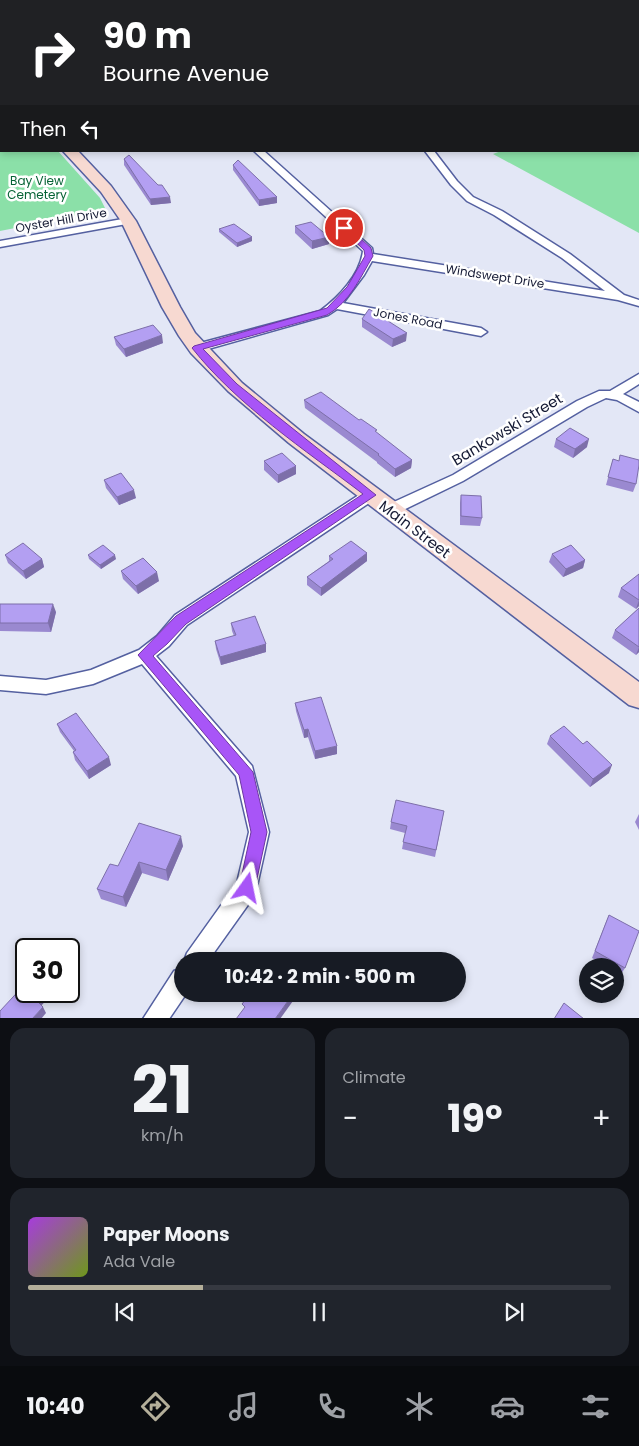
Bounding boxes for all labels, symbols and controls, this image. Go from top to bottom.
text: 90 m [103,11,192,60]
icon: right [20,20,85,85]
text: Bourne Avenue [103,58,269,89]
icon: left [76,115,104,143]
text: Then [20,116,66,143]
park label: Bay View Cemetery [7,172,67,203]
street label: Oyster Hill Drive [14,204,108,236]
pin [323,207,365,249]
icon: arrive [330,214,358,242]
street label: Windswept Drive [444,260,546,292]
street label: Jones Road [372,303,444,333]
street label: Bankowski Street [448,388,566,470]
street label: Main Street [375,495,455,563]
position arrow [220,861,272,913]
speed limit sign: 30 [15,938,80,1003]
map controls [579,958,624,1003]
button: layers [579,958,624,1003]
text: 10:42 · 2 min · 500 m [225,963,415,990]
text: 21 [131,1045,193,1136]
text: Climate [343,1066,406,1089]
text: 19° [447,1092,503,1145]
text: − [343,1099,358,1138]
text: + [592,1099,611,1138]
text: km/h [141,1124,184,1147]
text: Paper Moons [103,1221,230,1248]
text: Ada Vale [103,1250,175,1273]
icon: previous [111,1298,139,1326]
icon: pause [305,1298,333,1326]
icon: next [500,1298,528,1326]
icon: directions [138,1389,173,1424]
icon: music [226,1389,261,1424]
icon: phone [314,1389,349,1424]
icon: climate [402,1389,437,1424]
icon: car [490,1389,525,1424]
icon: filters [578,1389,613,1424]
text: 10:40 [26,1391,85,1422]

